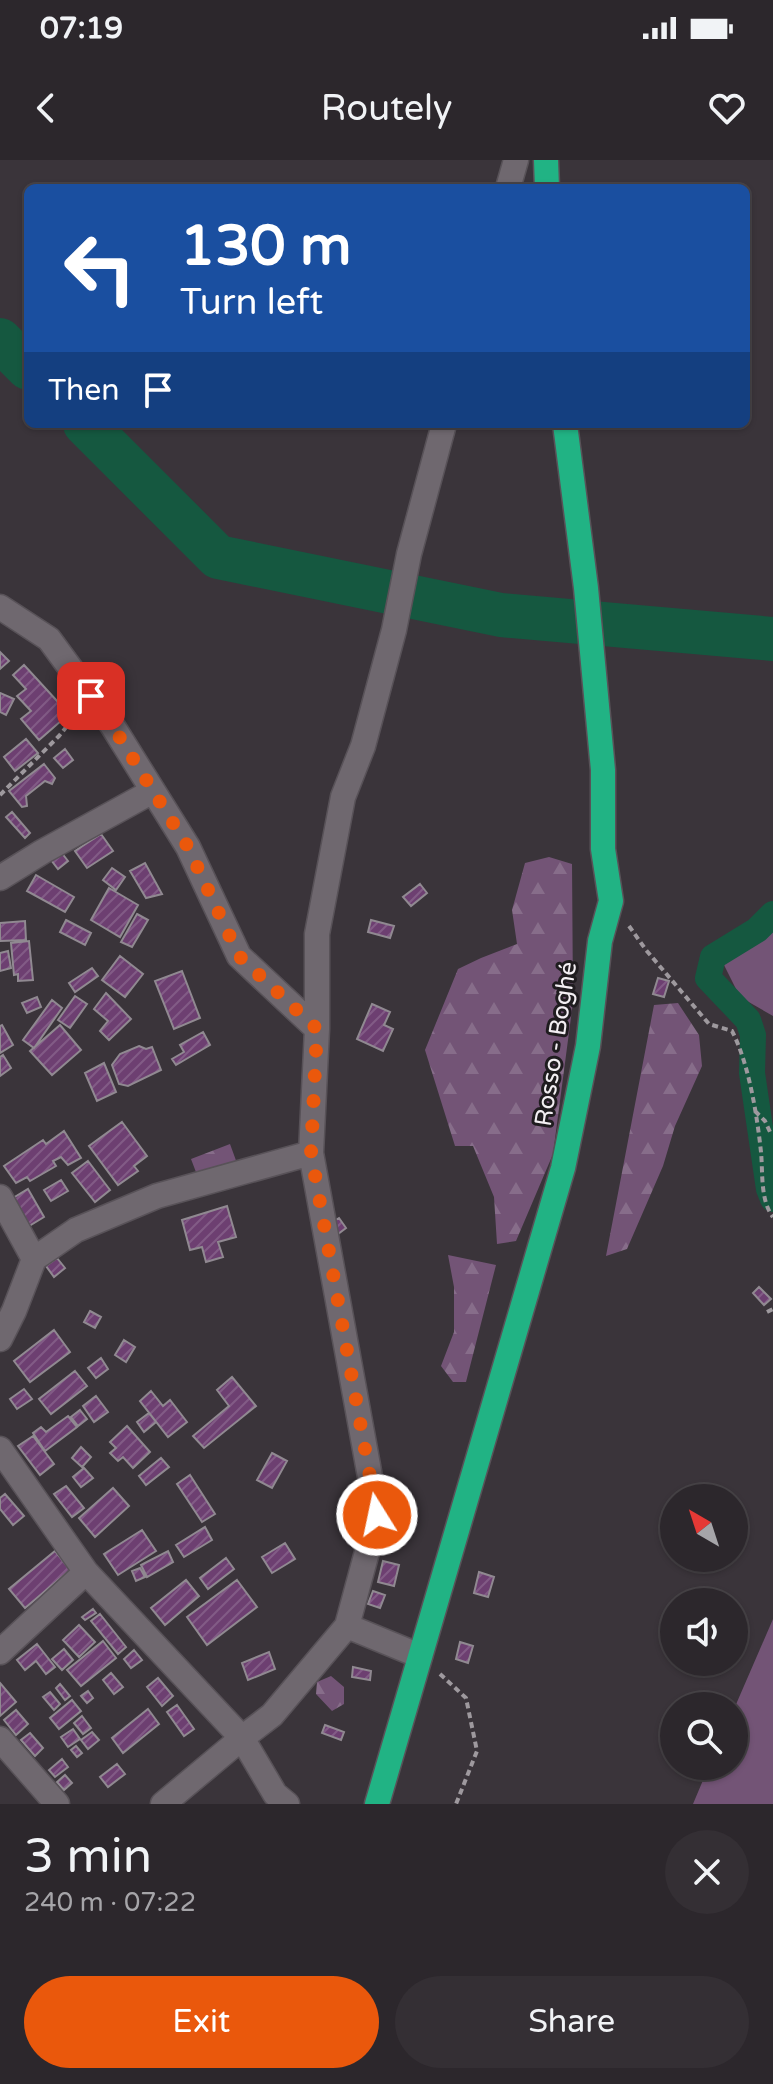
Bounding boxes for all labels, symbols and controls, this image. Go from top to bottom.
text: 07:19 [40,10,123,47]
icon: back [24,86,68,130]
icon: heart [705,86,749,130]
text: Routely [321,87,452,130]
text: 130 m [180,213,351,280]
icon: left [48,216,152,320]
text: Turn left [180,281,323,324]
icon: arrive [136,368,180,412]
text: Then [48,372,120,409]
pin [57,662,125,730]
icon: arrive [69,674,113,718]
street label: Rosso - Boghé [529,960,583,1128]
position arrow [335,1473,419,1557]
north arrow [660,1484,748,1572]
map controls [660,1484,748,1780]
button: sound [660,1588,748,1676]
button: search [660,1692,748,1780]
text: 3 min [24,1828,152,1886]
button: close [665,1830,749,1914]
text: 240 m · 07:22 [24,1887,196,1918]
button: Exit [24,1976,379,2068]
button: Share [395,1976,749,2068]

